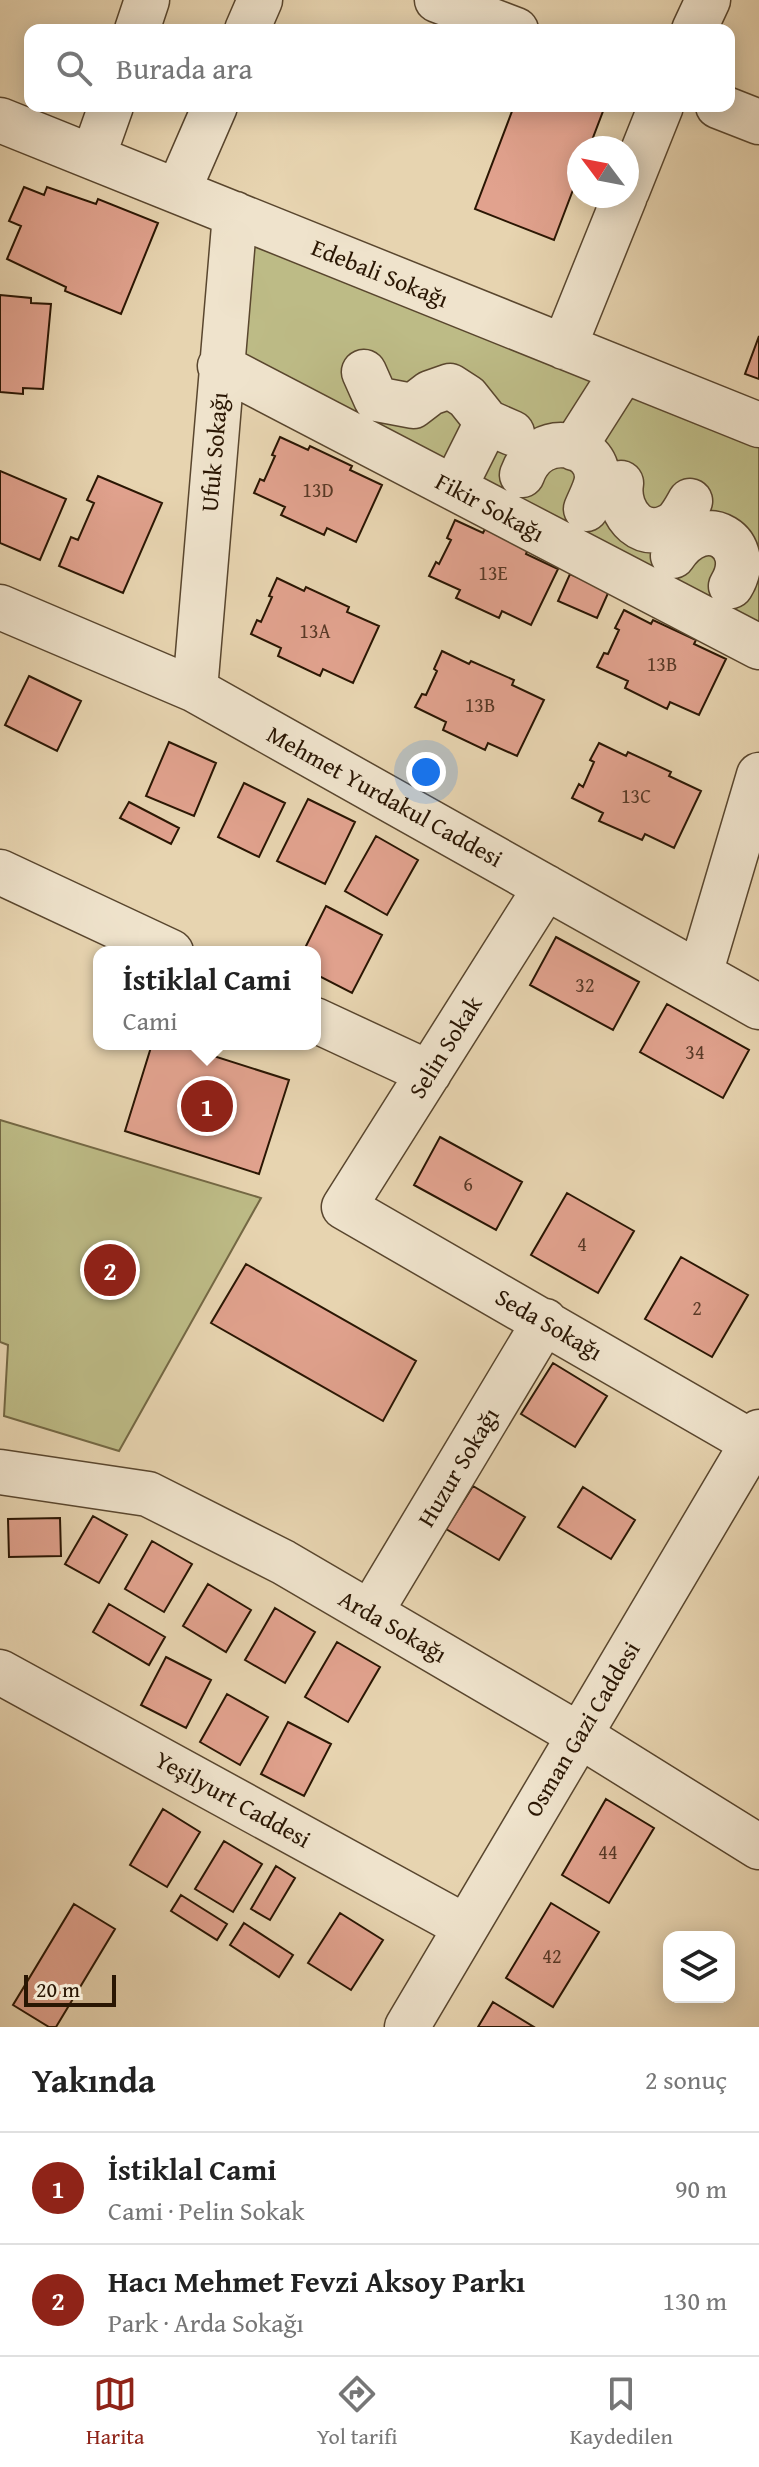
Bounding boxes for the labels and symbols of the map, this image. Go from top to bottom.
north arrow [567,136,639,208]
street label: Edebali Sokağı [306,230,454,316]
street label: Ufuk Sokağı [191,390,237,513]
street label: Fikir Sokağı [429,464,551,550]
house number: 13D [302,475,334,504]
house number: 13E [478,558,508,587]
house number: 13A [299,616,331,645]
house number: 13B [647,649,677,678]
house number: 13B [465,690,495,719]
street label: Mehmet Yurdakul Caddesi [261,716,510,876]
your location [406,752,446,792]
house number: 13C [621,781,651,810]
house number: 32 [575,970,595,999]
street label: Selin Sokak [400,988,491,1105]
house number: 34 [685,1037,705,1066]
pin: 1 [181,1076,233,1136]
house number: 6 [463,1169,473,1198]
house number: 4 [577,1229,587,1258]
pin: 2 [84,1240,136,1300]
street label: Seda Sokağı [489,1279,609,1369]
house number: 2 [692,1293,702,1322]
street label: Huzur Sokağı [409,1400,508,1533]
street label: Arda Sokağı [332,1581,454,1671]
street label: Osman Gazi Caddesi [516,1634,648,1823]
street label: Yeşilyurt Caddesi [149,1742,318,1856]
house number: 44 [598,1837,618,1866]
house number: 42 [542,1941,562,1970]
scale bar [24,1971,116,2007]

